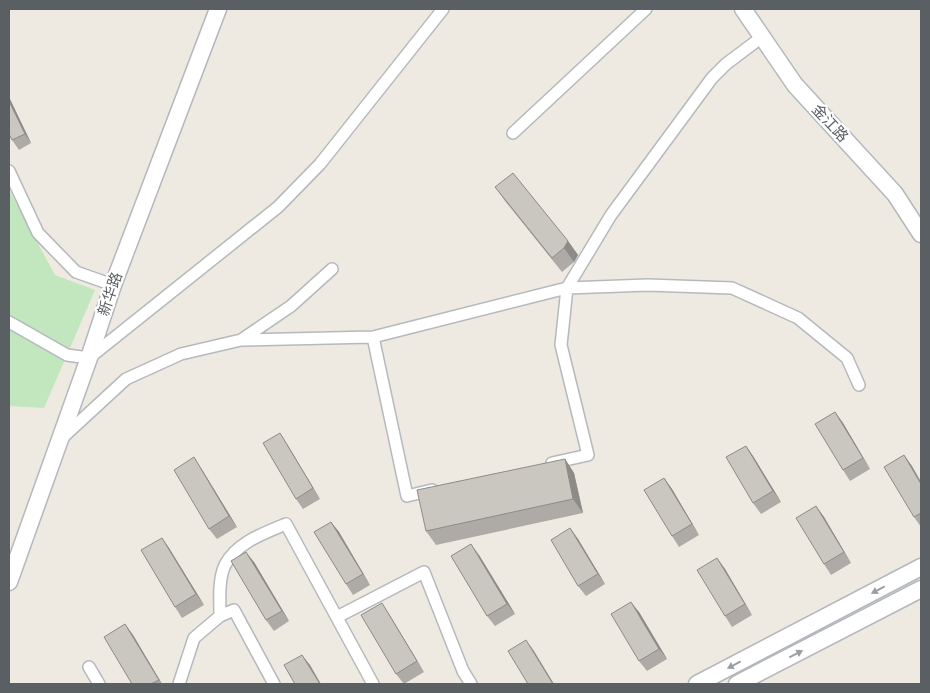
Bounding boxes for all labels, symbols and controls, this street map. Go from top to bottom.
street label: 金江路 [809,100,853,145]
street label: 新华路 [93,269,125,318]
one-way arrow [871,585,885,594]
one-way arrow [788,650,803,658]
one-way arrow [727,661,741,669]

